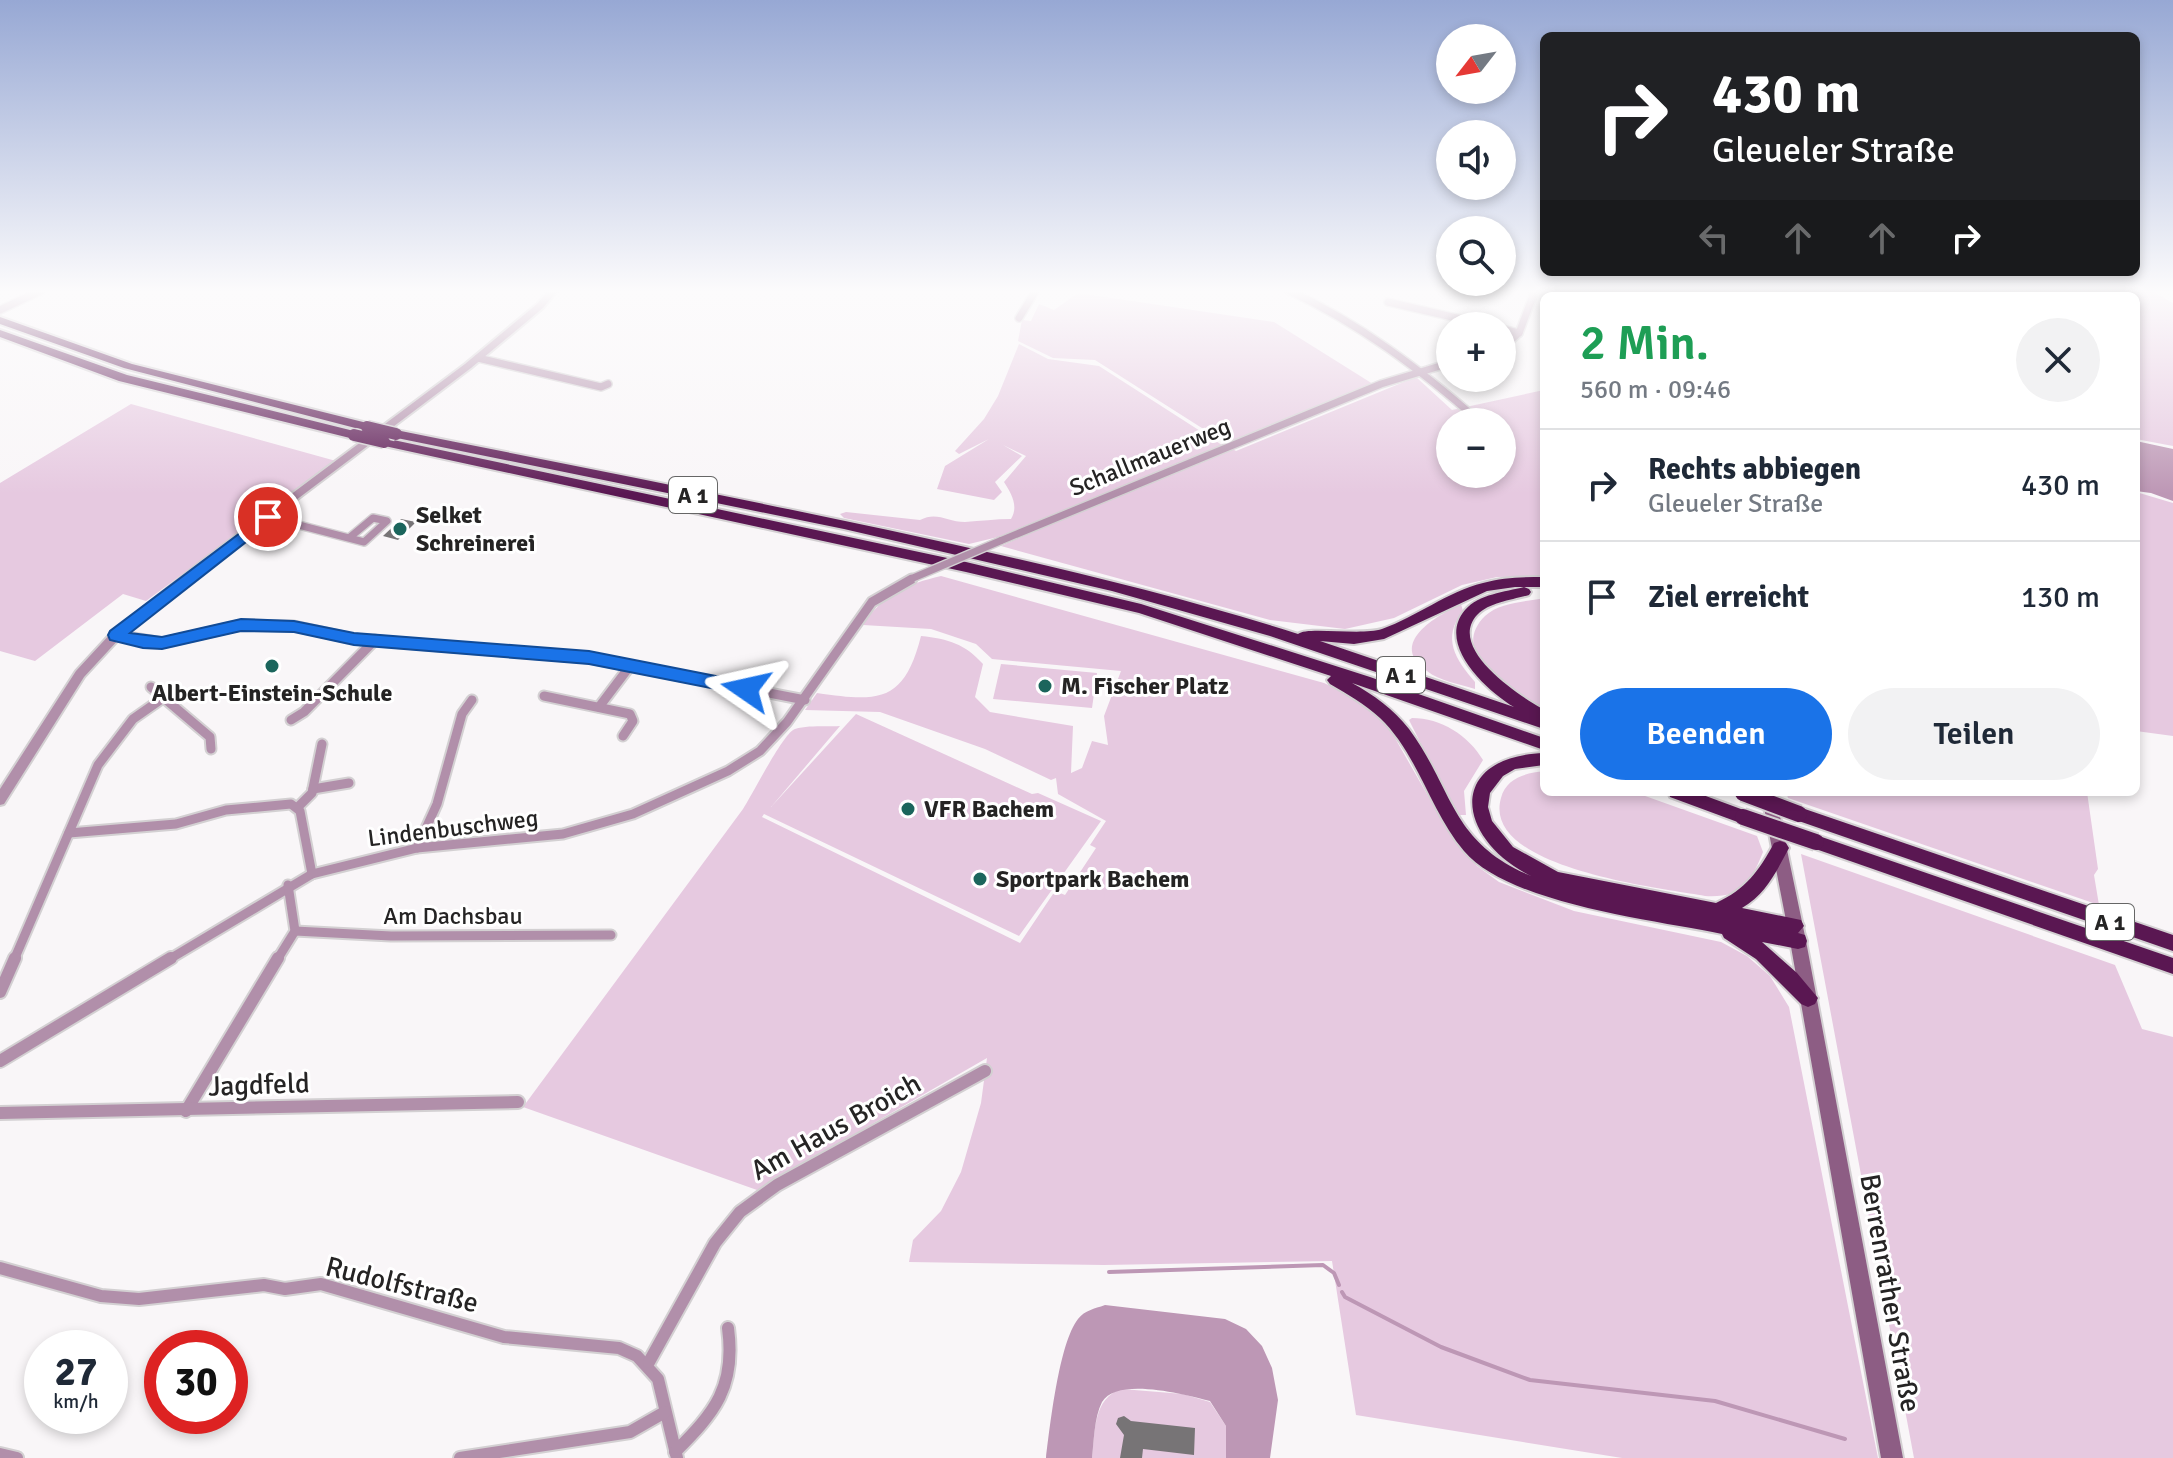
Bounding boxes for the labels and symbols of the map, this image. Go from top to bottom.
north arrow [1436,24,1516,104]
street label: Schallmauerweg [1065,411,1235,503]
road number: A 1 [669,477,717,513]
pin [234,483,302,551]
place label: Selket Schreinerei [416,500,535,558]
marker: Selket Schreinerei [391,520,409,538]
position arrow [704,647,788,731]
marker: Albert-Einstein-Schule [263,657,281,675]
road number: A 1 [1377,657,1425,693]
place label: M. Fischer Platz [1061,671,1229,701]
marker: M. Fischer Platz [1036,677,1054,695]
place label: Albert-Einstein-Schule [152,678,392,708]
place label: VFR Bachem [924,794,1054,824]
marker: VFR Bachem [899,800,917,818]
street label: Lindenbuschweg [366,803,540,853]
place label: Sportpark Bachem [996,864,1190,894]
marker: Sportpark Bachem [971,870,989,888]
street label: Am Dachsbau [383,901,523,931]
road number: A 1 [2086,904,2134,940]
street label: Jagdfeld [208,1066,310,1104]
street label: Am Haus Broich [745,1066,927,1188]
street label: Berrenrather Straße [1852,1171,1928,1415]
street label: Rudolfstraße [322,1250,482,1320]
speed limit sign: 30 [144,1330,248,1434]

